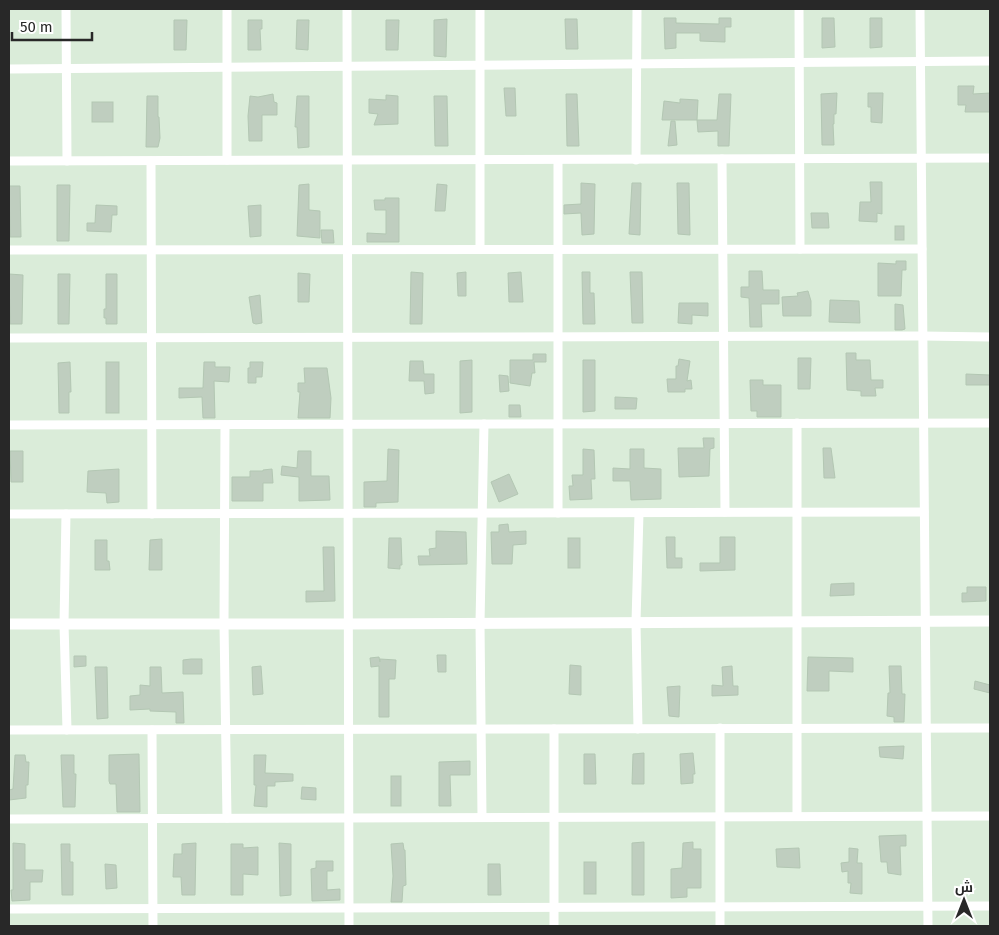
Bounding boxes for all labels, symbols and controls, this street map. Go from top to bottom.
scale bar [12,10,92,42]
text: 50 m [20,18,53,36]
north arrow [939,875,989,925]
text: ش [955,879,973,896]

